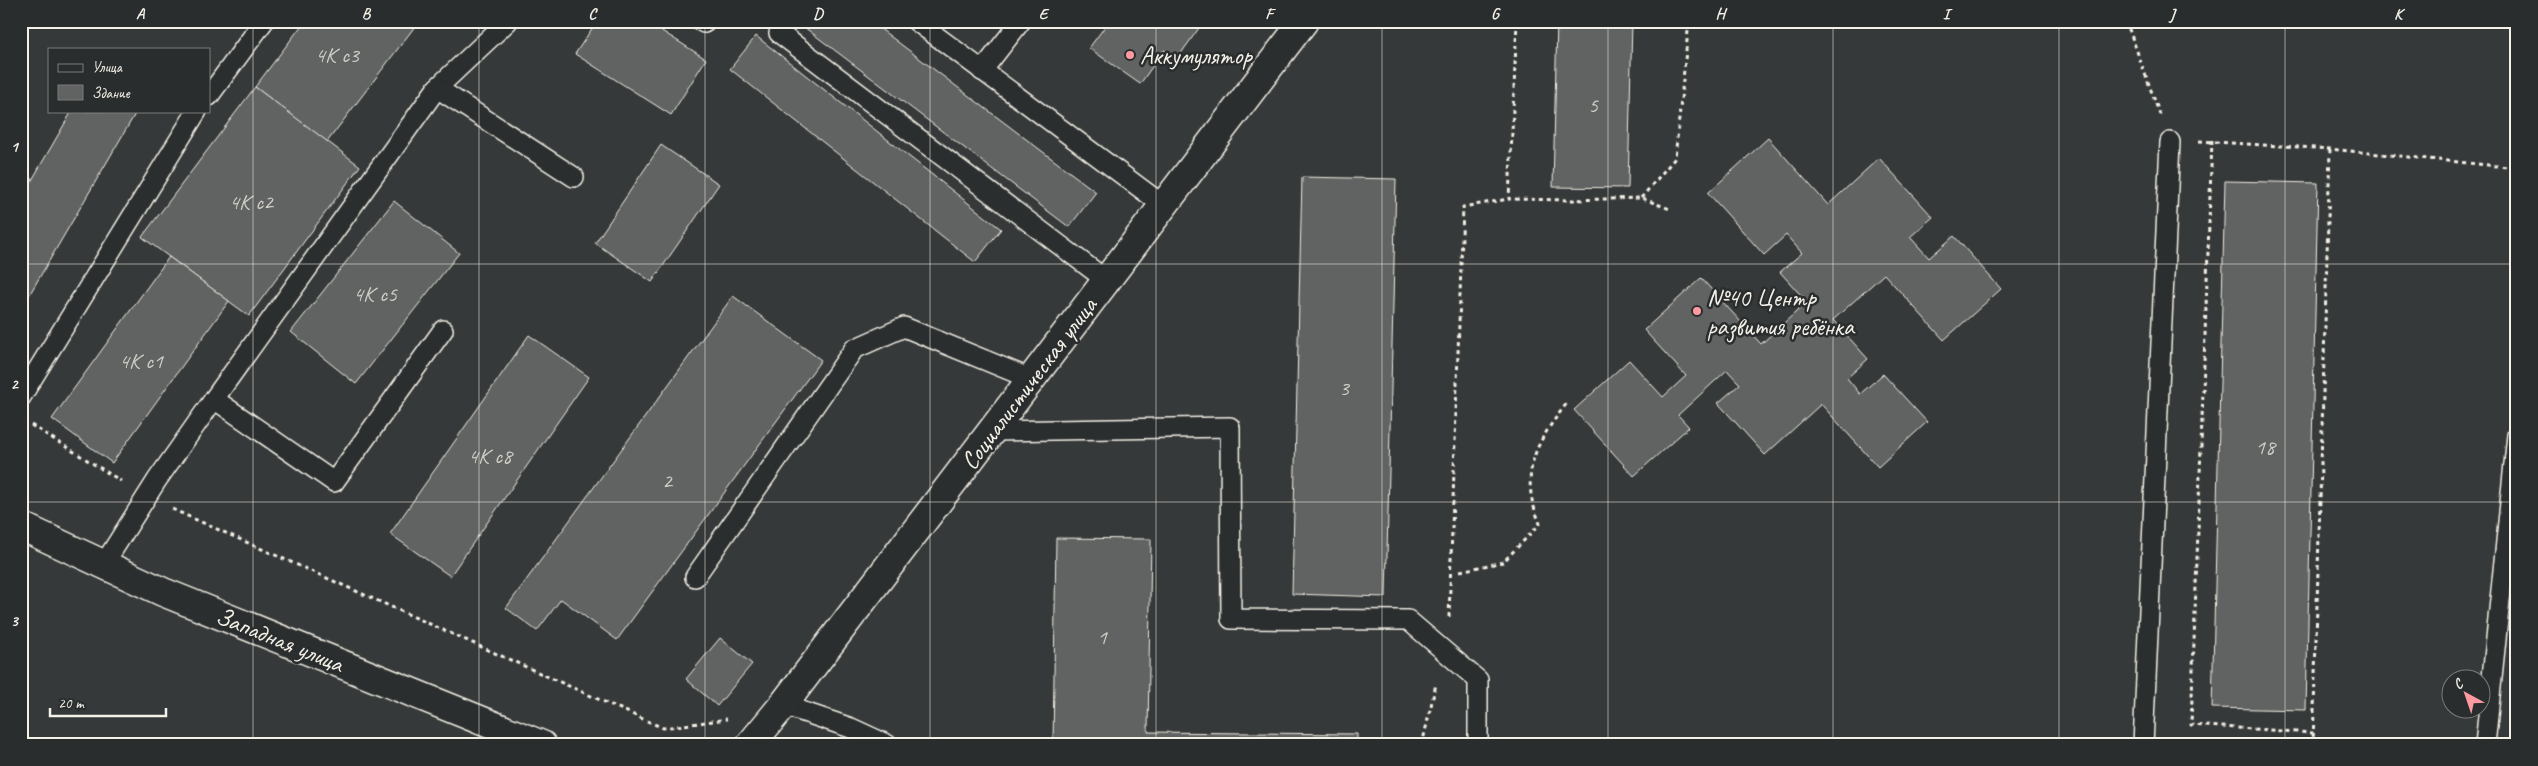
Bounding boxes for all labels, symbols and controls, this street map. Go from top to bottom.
text: A [136,4,146,24]
text: B [362,4,372,24]
text: C [588,4,598,24]
text: D [813,4,824,24]
text: E [1039,4,1050,24]
text: F [1265,4,1276,24]
text: G [1491,4,1501,24]
text: H [1715,4,1727,24]
text: I [1943,4,1953,24]
text: J [2168,4,2177,24]
text: K [2394,4,2406,24]
place label: Аккумулятор [1140,40,1253,72]
house number: 4К с3 [315,41,361,69]
legend [48,48,210,112]
marker: Аккумулятор [1124,49,1136,61]
text: Улица [92,58,123,77]
text: Здание [92,84,131,103]
house number: 5 [1588,91,1599,119]
text: 1 [10,137,19,157]
house number: 4К с2 [229,188,275,216]
house number: 4К с5 [353,280,398,308]
place label: №40 Центр развития ребёнка [1707,282,1856,343]
street label: Социалистическая улица [954,289,1105,476]
marker: №40 Центр развития ребёнка [1691,305,1703,317]
house number: 4К с1 [119,347,164,375]
text: 2 [10,374,19,394]
house number: 3 [1339,374,1351,402]
house number: 18 [2255,433,2277,461]
house number: 4К с8 [468,442,514,470]
house number: 2 [662,467,674,495]
street label: Западная улица [211,600,350,681]
text: 3 [10,611,19,631]
house number: 1 [1097,623,1108,651]
north arrow [2440,668,2490,718]
text: С [2450,674,2468,693]
scale bar [50,686,166,718]
text: 20 m [58,694,85,713]

